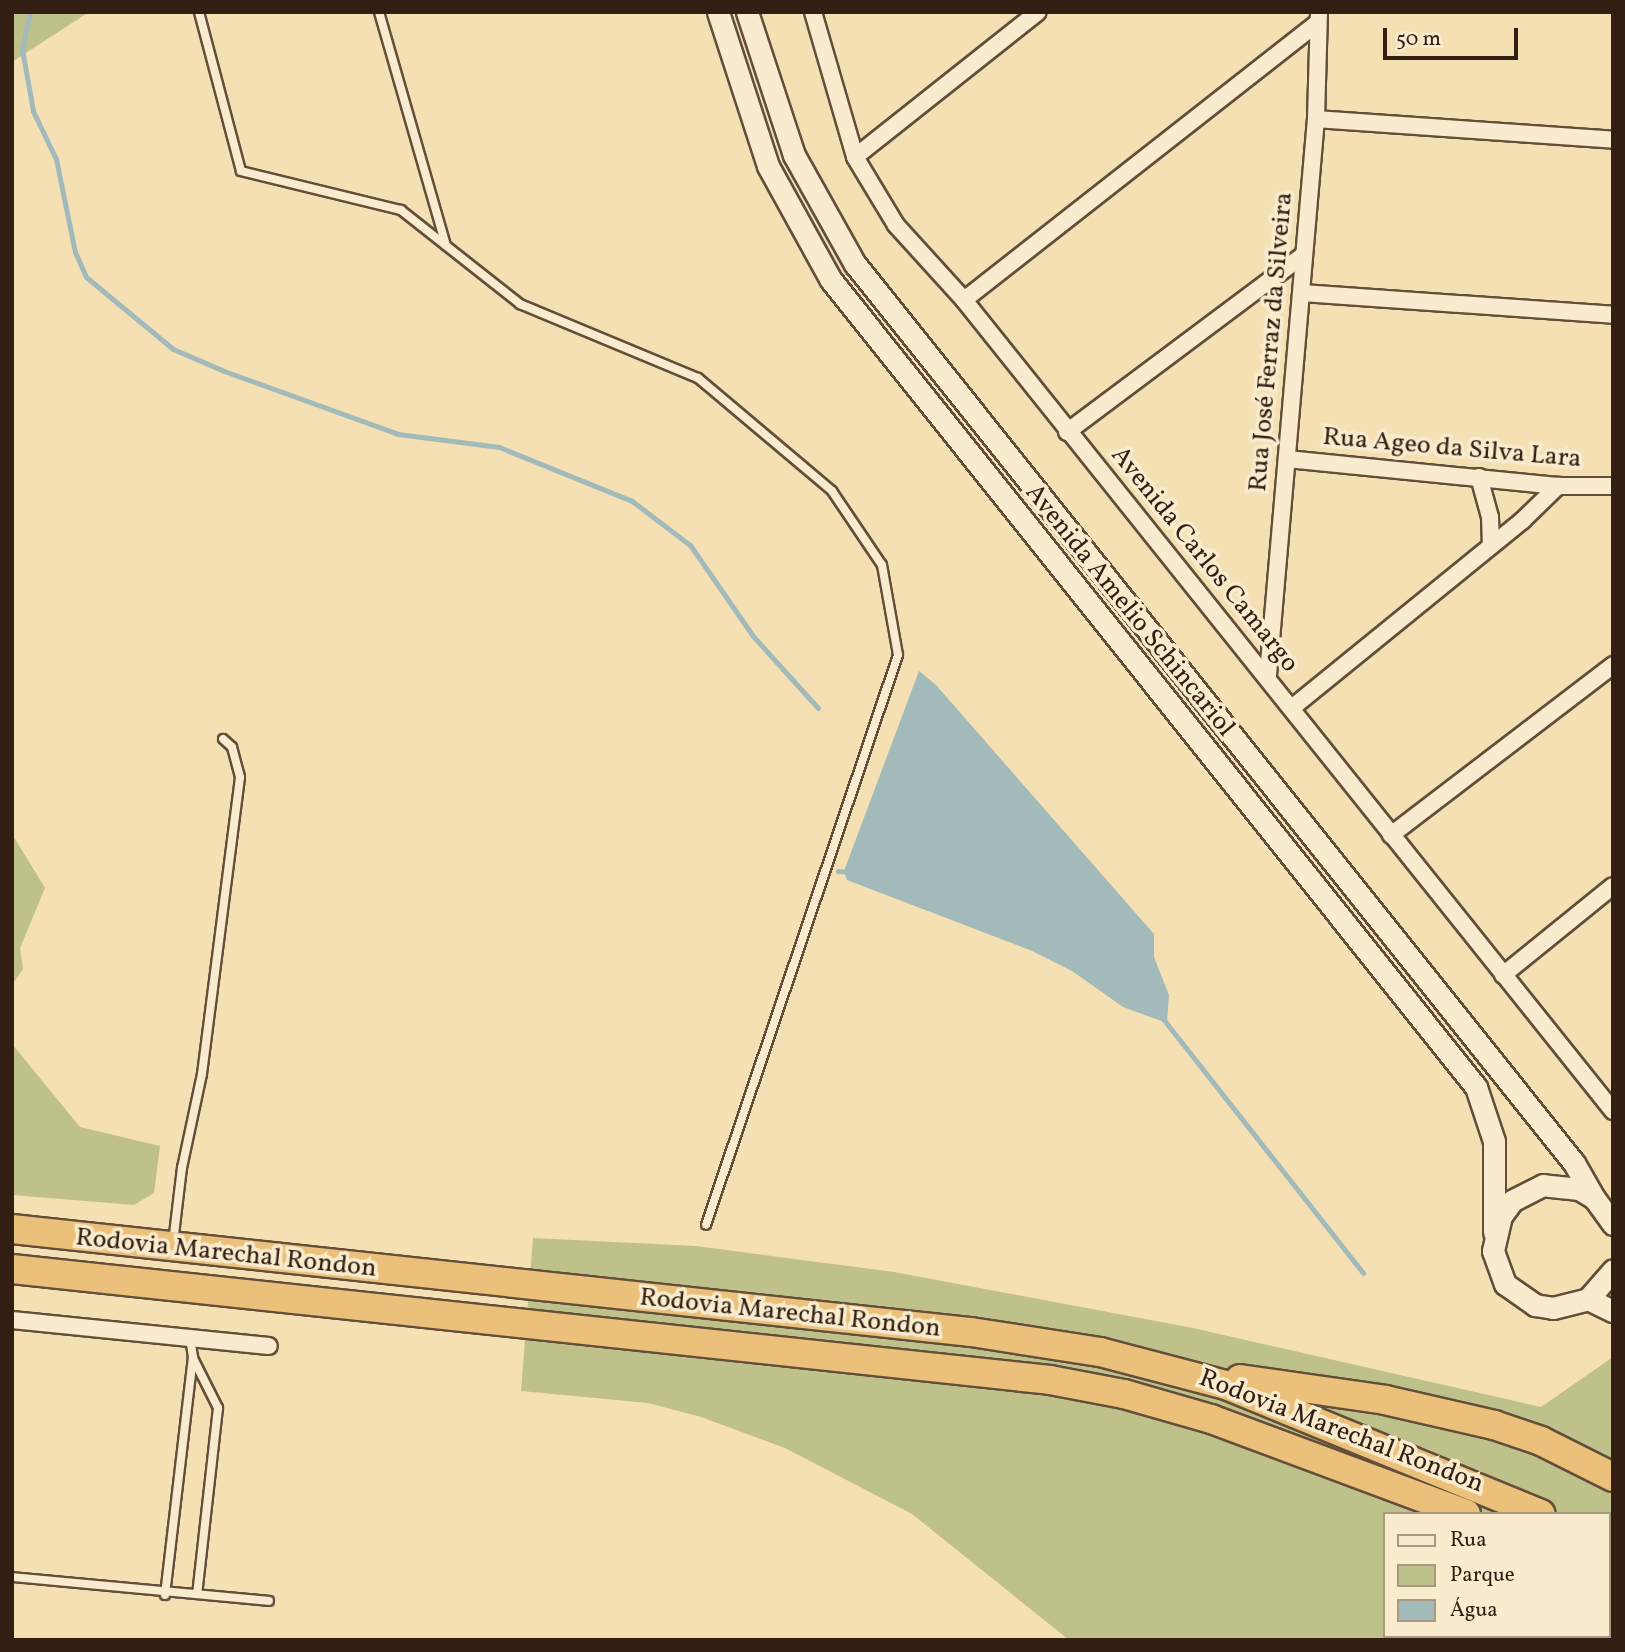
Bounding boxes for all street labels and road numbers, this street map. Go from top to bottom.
street label: Rua José Ferraz da Silveira [1243,191,1301,493]
street label: Rua Ageo da Silva Lara [1321,422,1583,476]
street label: Avenida Carlos Camargo [1103,441,1305,679]
street label: Avenida Amelio Schincariol [1018,478,1240,744]
street label: Rodovia Marechal Rondon [74,1223,378,1285]
street label: Rodovia Marechal Rondon [638,1283,942,1345]
street label: Rodovia Marechal Rondon [1194,1363,1488,1501]

